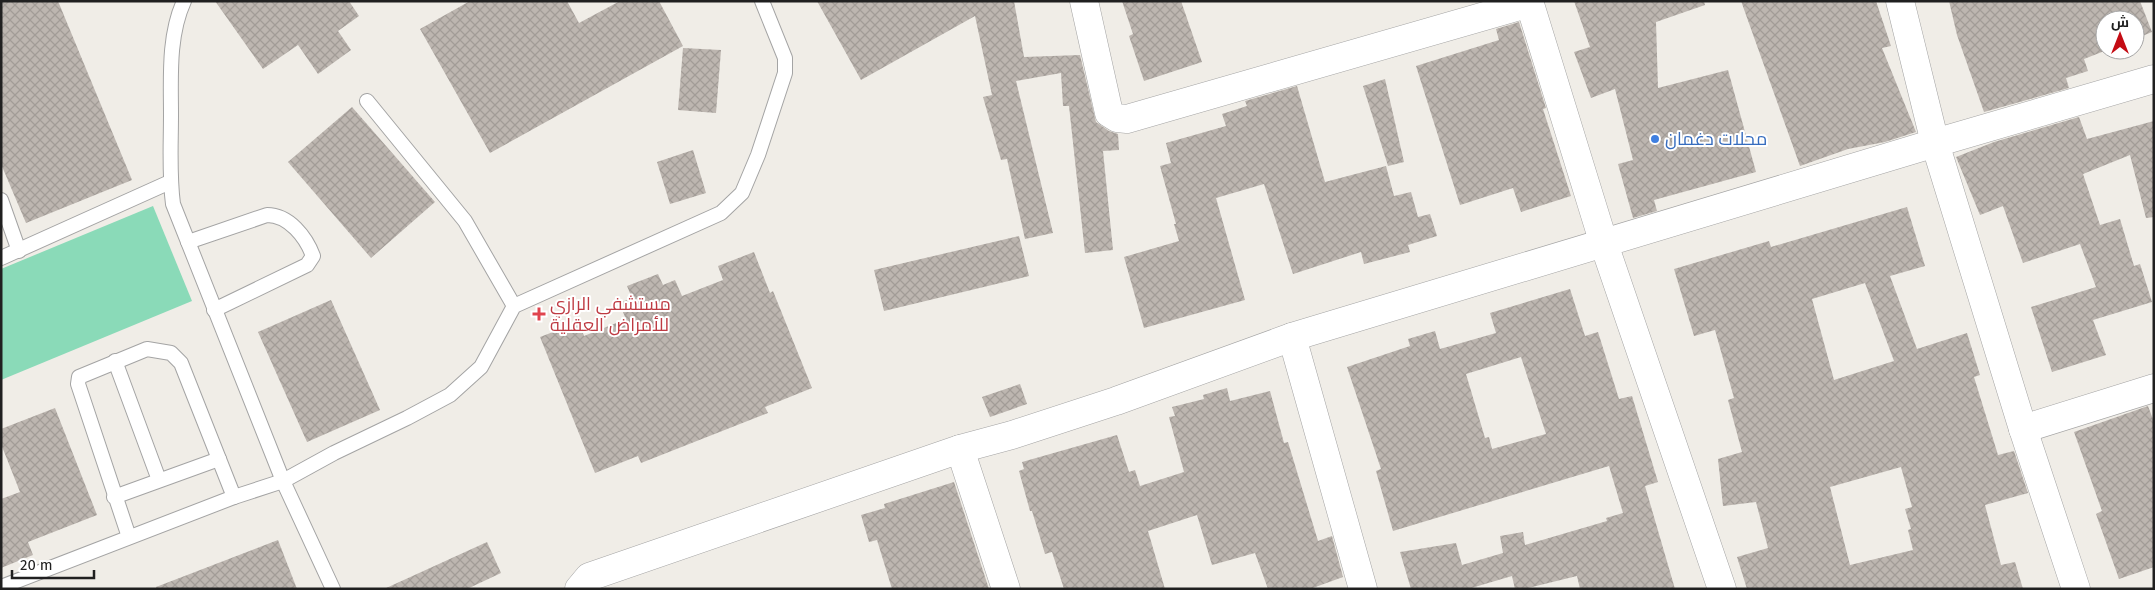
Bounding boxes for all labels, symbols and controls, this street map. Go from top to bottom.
north arrow [2095,10,2145,60]
text: ش [2111,14,2129,31]
place label: محلات دغمان [1665,128,1767,150]
marker: محلات دغمان [1649,133,1661,145]
place label: مستشفي الرازي للأمراض العقلية [550,293,671,336]
marker: مستشفي الرازي للأمراض العقلية [532,307,546,321]
scale bar [12,548,95,580]
text: 20 m [20,556,53,574]

